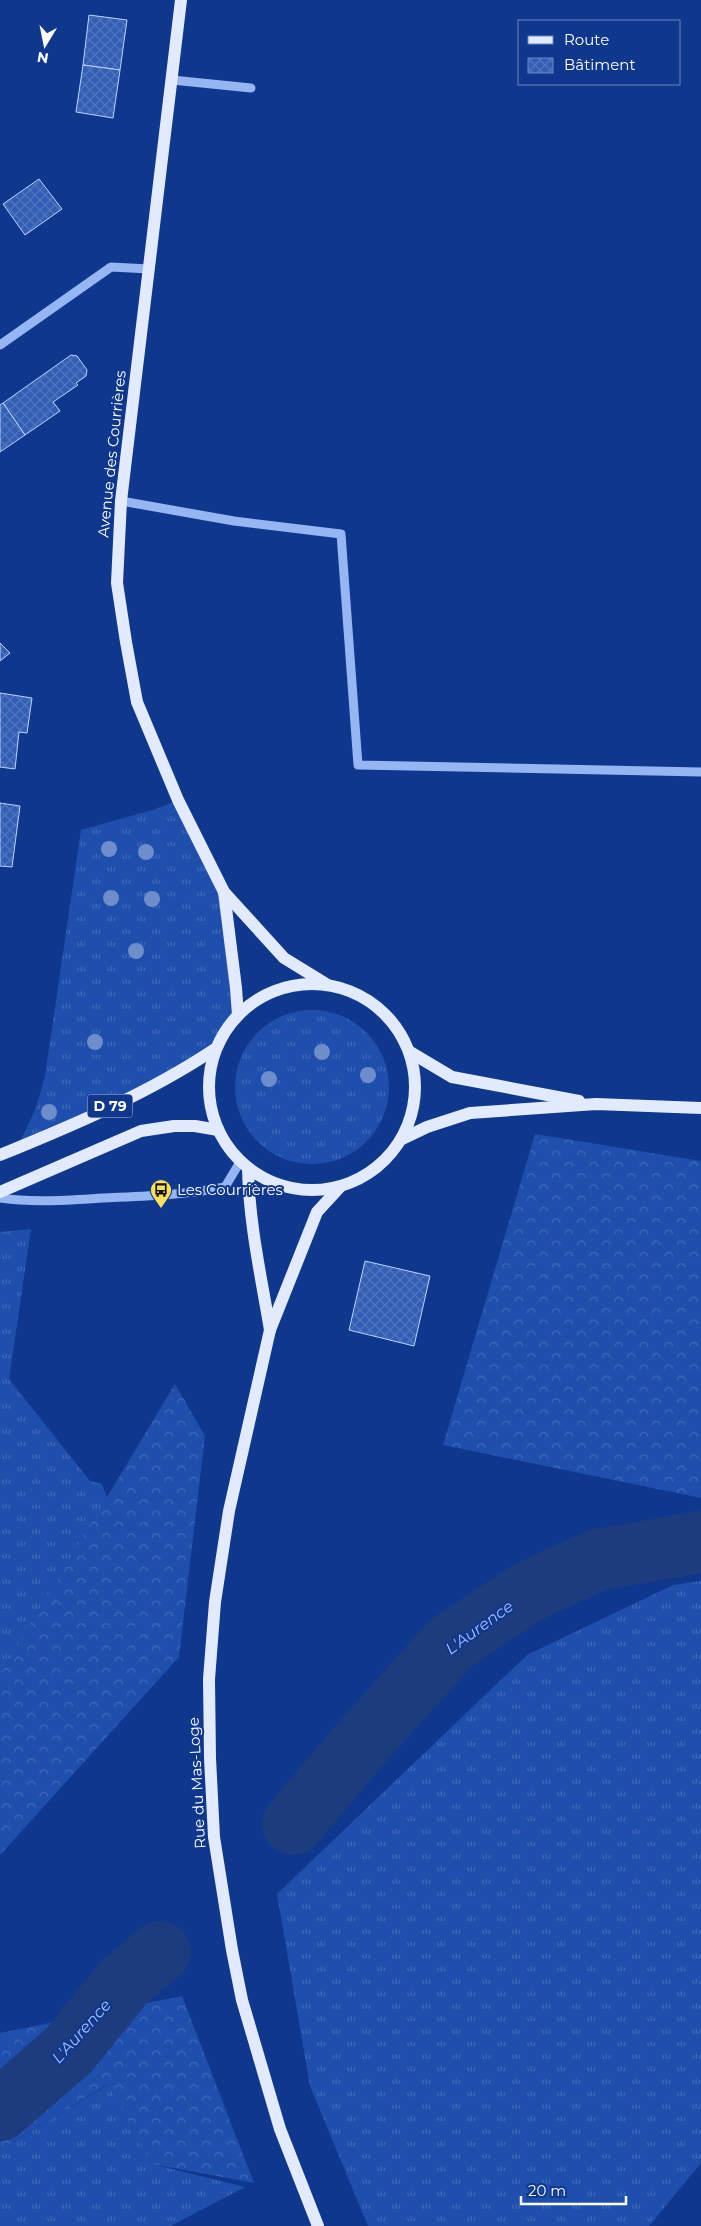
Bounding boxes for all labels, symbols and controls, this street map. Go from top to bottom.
north arrow [20,20,70,70]
legend [518,20,681,85]
text: Route [564,30,609,49]
text: N [36,48,50,68]
text: Bâtiment [564,55,636,74]
street label: Avenue des Courrières [93,369,130,538]
road number: D 79 [88,1094,132,1118]
bus stop icon: Les Courrières [149,1178,173,1209]
place label: Les Courrières [177,1180,283,1199]
water label: L'Aurence [442,1596,517,1658]
street label: Rue du Mas-Loge [184,1717,209,1849]
water label: L'Aurence [48,1996,115,2067]
scale bar [521,2174,626,2206]
text: 20 m [528,2181,566,2200]

